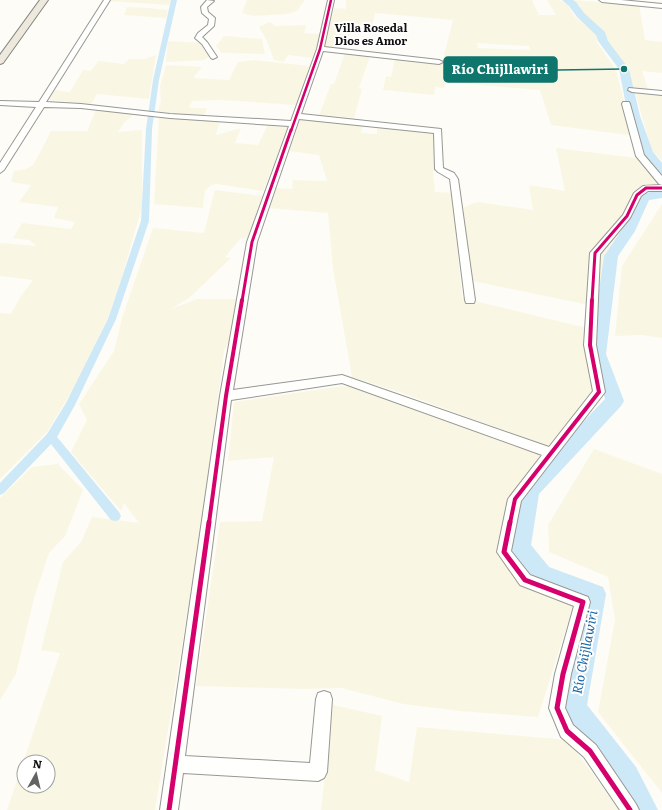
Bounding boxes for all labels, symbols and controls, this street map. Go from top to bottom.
district label: Villa Rosedal Dios es Amor [335,19,407,48]
callout: Río Chijllawiri [444,57,557,82]
text: Río Chijllawiri [452,59,549,78]
water label: Río Chijllawiri [567,608,601,696]
north arrow [16,754,56,794]
text: N [32,755,43,772]

